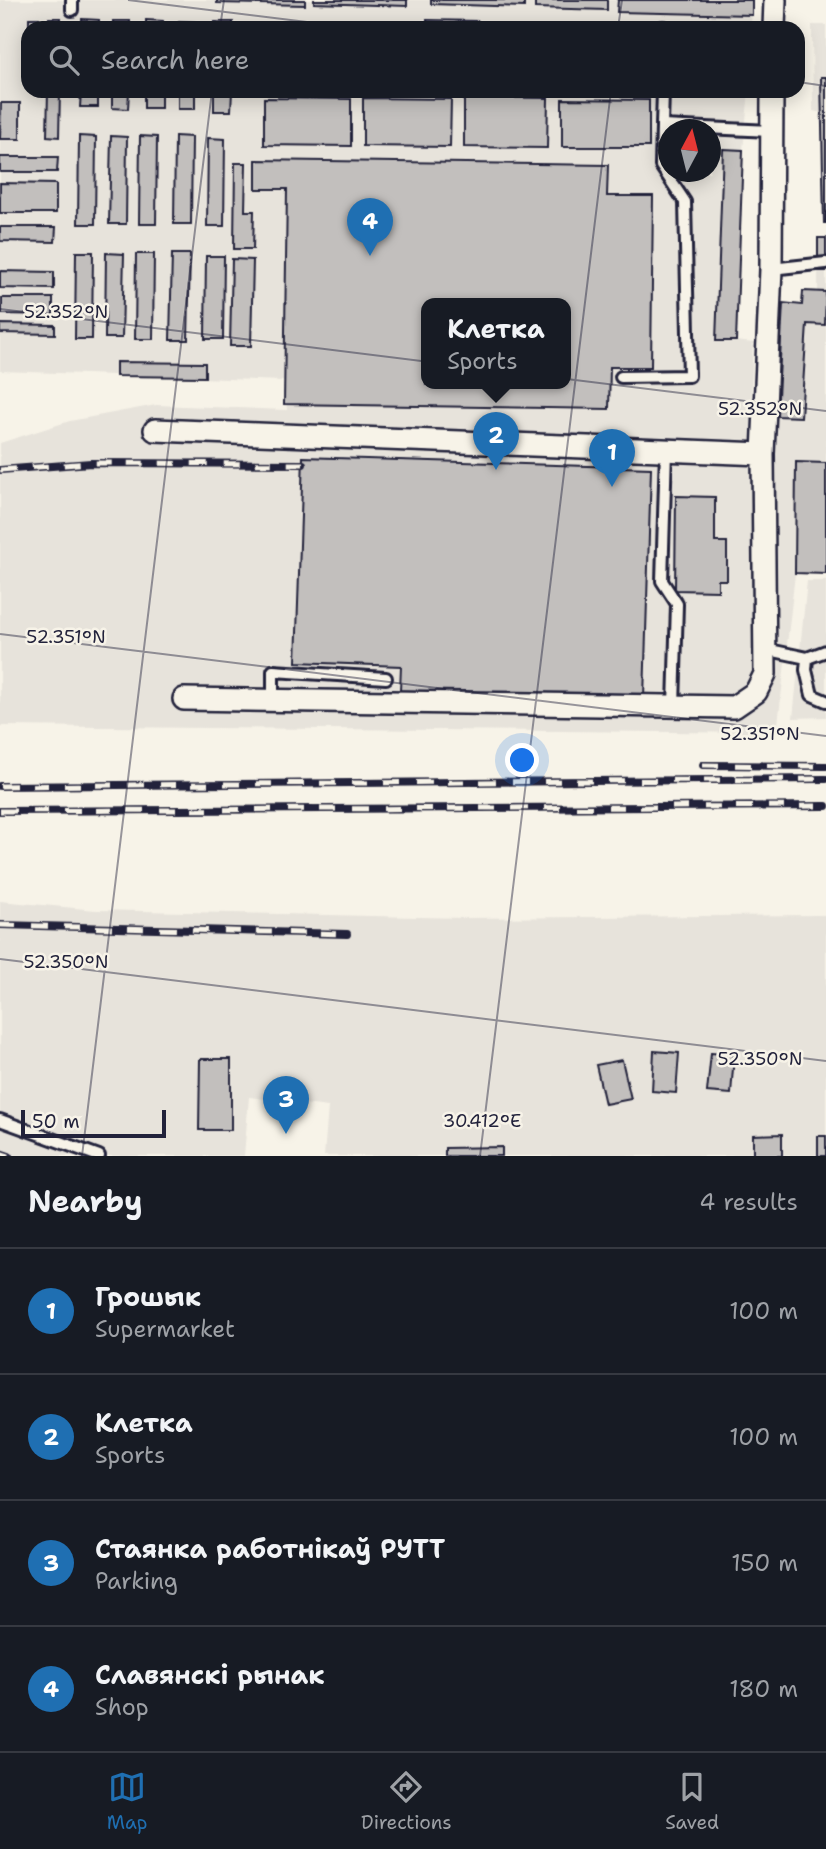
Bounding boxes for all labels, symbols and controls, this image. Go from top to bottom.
search box [21,21,805,98]
icon: search [45,41,83,79]
text: Search here [101,42,250,77]
north arrow [658,119,721,182]
pin: 4 [347,198,393,256]
popup [421,298,571,389]
text: 52.352°N [24,300,108,324]
text: Клетка [447,311,545,346]
text: Sports [447,346,518,376]
text: 52.352°N [718,397,802,421]
pin: 2 [473,412,519,470]
pin: 1 [589,429,635,487]
text: 52.351°N [26,625,106,649]
text: 52.351°N [720,722,800,746]
your location [505,743,539,777]
text: 52.350°N [24,950,109,974]
text: 52.350°N [718,1047,803,1071]
pin: 3 [263,1076,309,1134]
scale bar [21,1107,166,1139]
text: 50 m [32,1109,80,1134]
text: 30.412°E [443,1109,521,1133]
text: Nearby [28,1181,143,1222]
text: 4 results [699,1187,798,1217]
text: Грошык [95,1279,201,1314]
text: 1 [46,1296,56,1326]
text: 100 m [729,1296,798,1326]
text: Supermarket [95,1314,235,1344]
text: Клетка [95,1405,193,1440]
text: 2 [43,1422,59,1452]
text: 100 m [729,1422,798,1452]
text: Sports [95,1440,166,1470]
text: Стаянка работнікаў РУТТ [95,1531,445,1566]
text: 3 [43,1548,59,1578]
text: 150 m [731,1548,798,1578]
text: Parking [95,1566,178,1596]
text: Славянскі рынак [95,1657,325,1692]
text: 4 [43,1674,59,1704]
text: 180 m [729,1674,798,1704]
text: Shop [95,1692,149,1722]
tab: Map [107,1768,147,1835]
tab: Directions [361,1768,452,1835]
tab: Saved [665,1768,719,1835]

